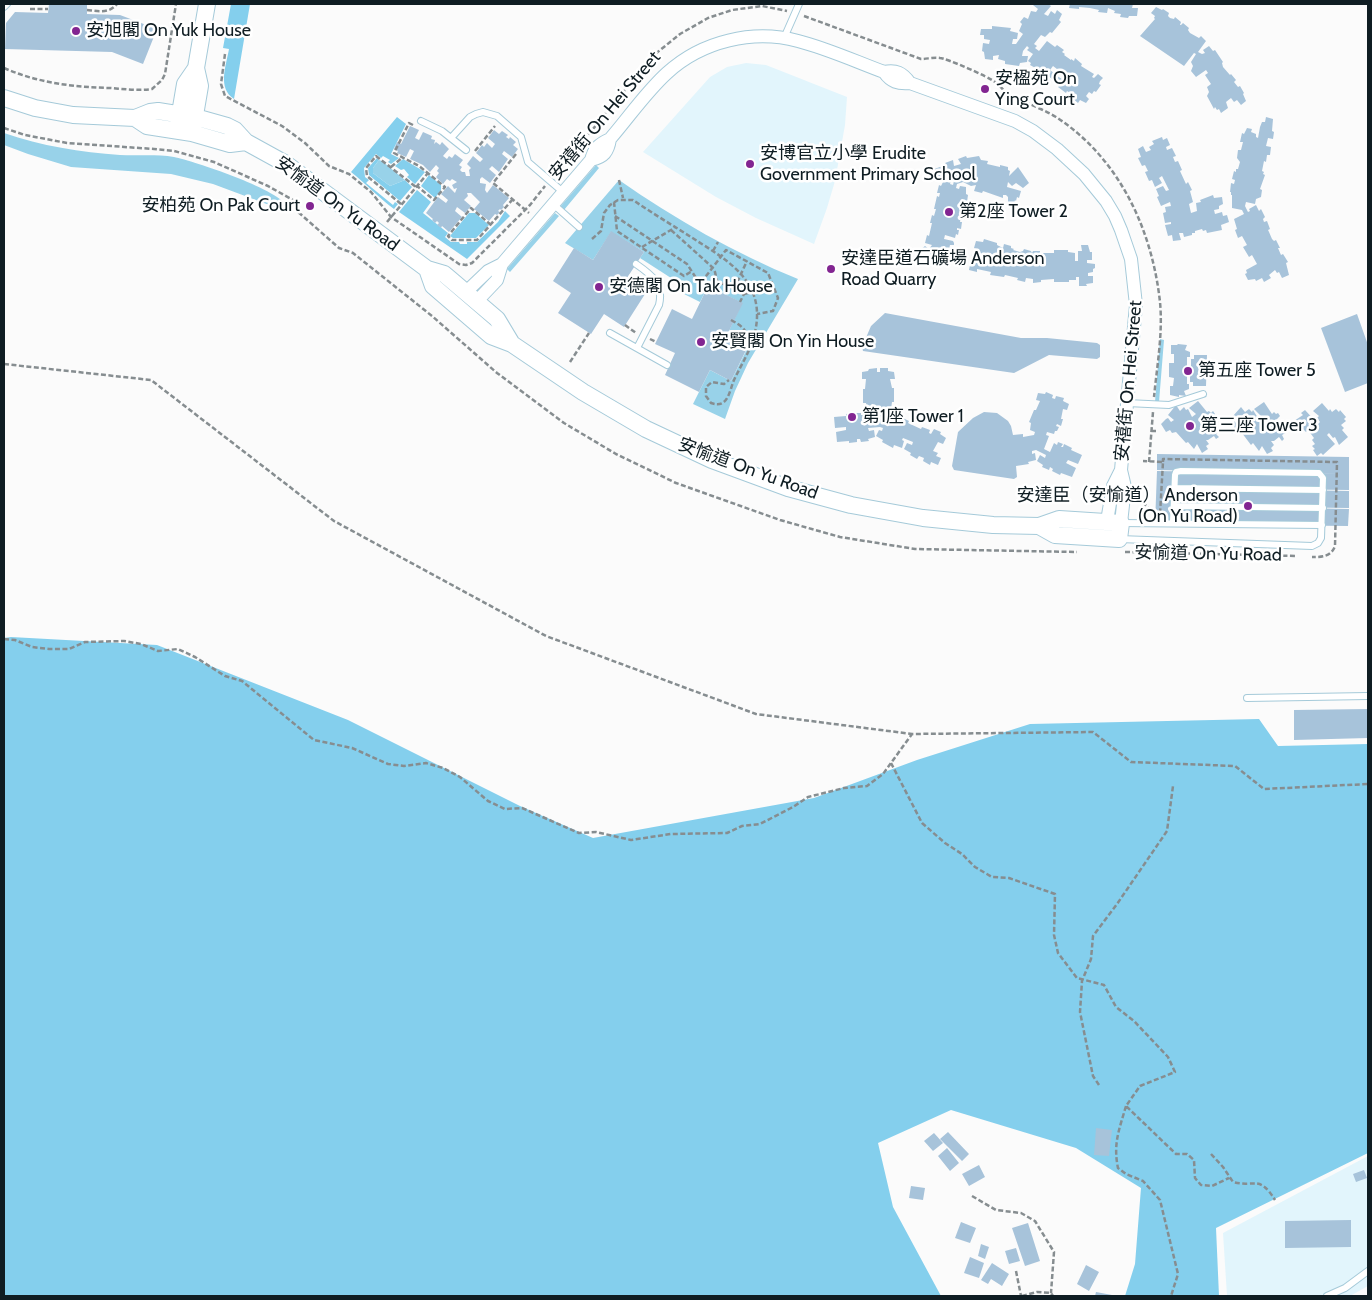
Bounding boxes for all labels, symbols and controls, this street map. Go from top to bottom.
place label: 安旭閣 On Yuk House [86,20,251,42]
marker: 安旭閣 On Yuk House [70,25,82,37]
street label: 安禧街 On Hei Street [545,47,665,185]
place label: 安楹苑 On Ying Court [995,68,1077,110]
marker: 安楹苑 On Ying Court [979,83,991,95]
place label: 安博官立小學 Erudite Government Primary School [760,143,976,186]
street label: 安愉道 On Yu Road [271,152,403,256]
marker: 安博官立小學 Erudite Government Primary School [744,158,756,170]
place label: 安柏苑 On Pak Court [141,195,300,217]
marker: 安柏苑 On Pak Court [304,200,316,212]
place label: 第2座 Tower 2 [959,201,1068,223]
marker: 第2座 Tower 2 [943,206,955,218]
place label: 安達臣道石礦場 Anderson Road Quarry [841,248,1045,290]
marker: 安達臣道石礦場 Anderson Road Quarry [825,263,837,275]
place label: 安德閣 On Tak House [609,276,773,298]
marker: 安德閣 On Tak House [593,281,605,293]
street label: 安禧街 On Hei Street [1111,300,1147,462]
place label: 安賢閣 On Yin House [711,331,874,353]
marker: 安賢閣 On Yin House [695,336,707,348]
place label: 第五座 Tower 5 [1198,360,1316,382]
marker: 第五座 Tower 5 [1182,365,1194,377]
place label: 第1座 Tower 1 [862,406,964,428]
marker: 第1座 Tower 1 [846,411,858,423]
place label: 第三座 Tower 3 [1200,415,1318,437]
marker: 第三座 Tower 3 [1184,420,1196,432]
street label: 安愉道 On Yu Road [675,434,821,504]
place label: 安達臣（安愉道） Anderson (On Yu Road) [1016,485,1238,528]
marker: 安達臣（安愉道） Anderson (On Yu Road) [1242,500,1254,512]
street label: 安愉道 On Yu Road [1134,542,1282,566]

